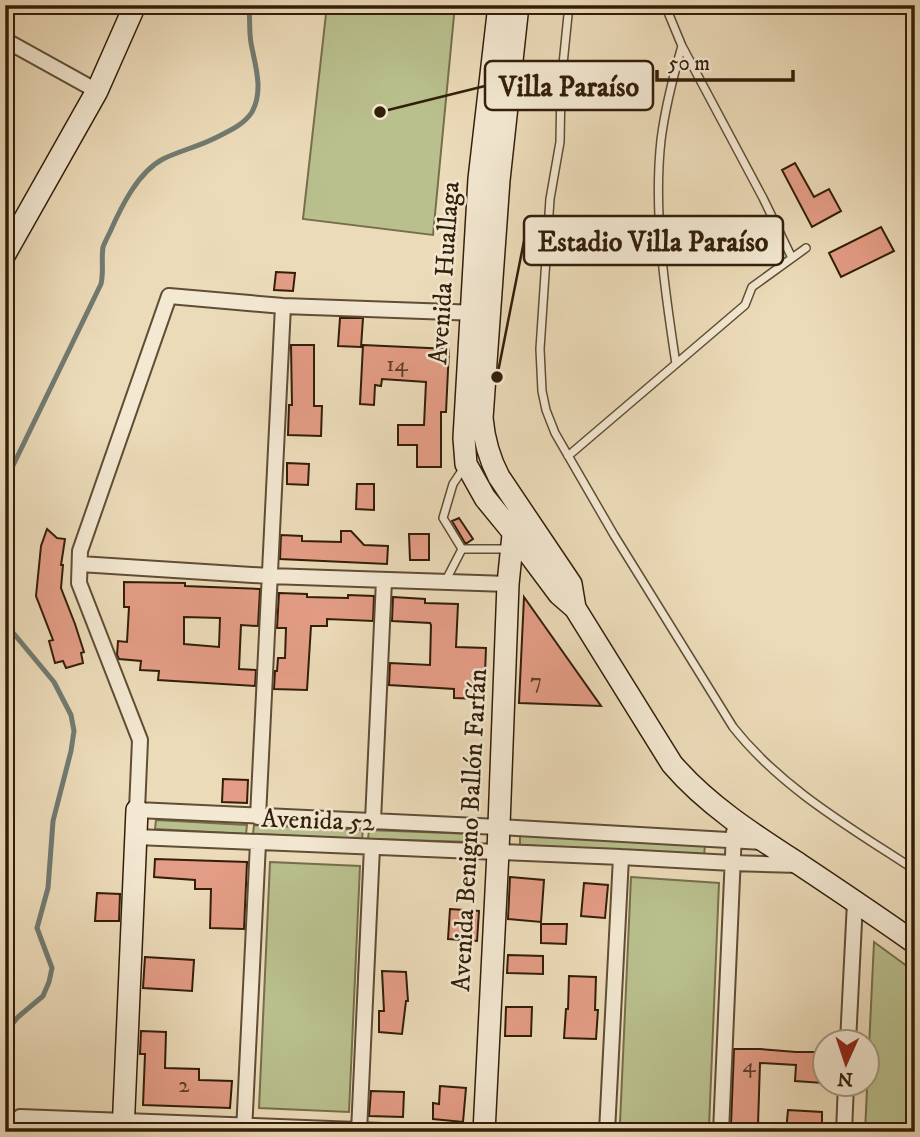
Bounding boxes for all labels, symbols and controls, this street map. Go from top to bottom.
scale bar [657,38,794,82]
text: 50 m [668,51,710,77]
callout: Villa Paraíso [485,61,653,110]
text: Villa Paraíso [498,70,639,105]
street label: Avenida Huallaga [422,180,468,366]
callout: Estadio Villa Paraíso [524,216,783,265]
text: Estadio Villa Paraíso [538,225,769,260]
house number: 14 [386,350,409,379]
street label: Avenida Benigno Ballón Farfán [445,667,495,992]
house number: 7 [530,667,542,696]
street label: Avenida 52 [261,803,376,839]
north arrow [811,1028,881,1098]
house number: 4 [742,1051,756,1080]
text: N [836,1067,854,1090]
house number: 2 [178,1071,190,1100]

